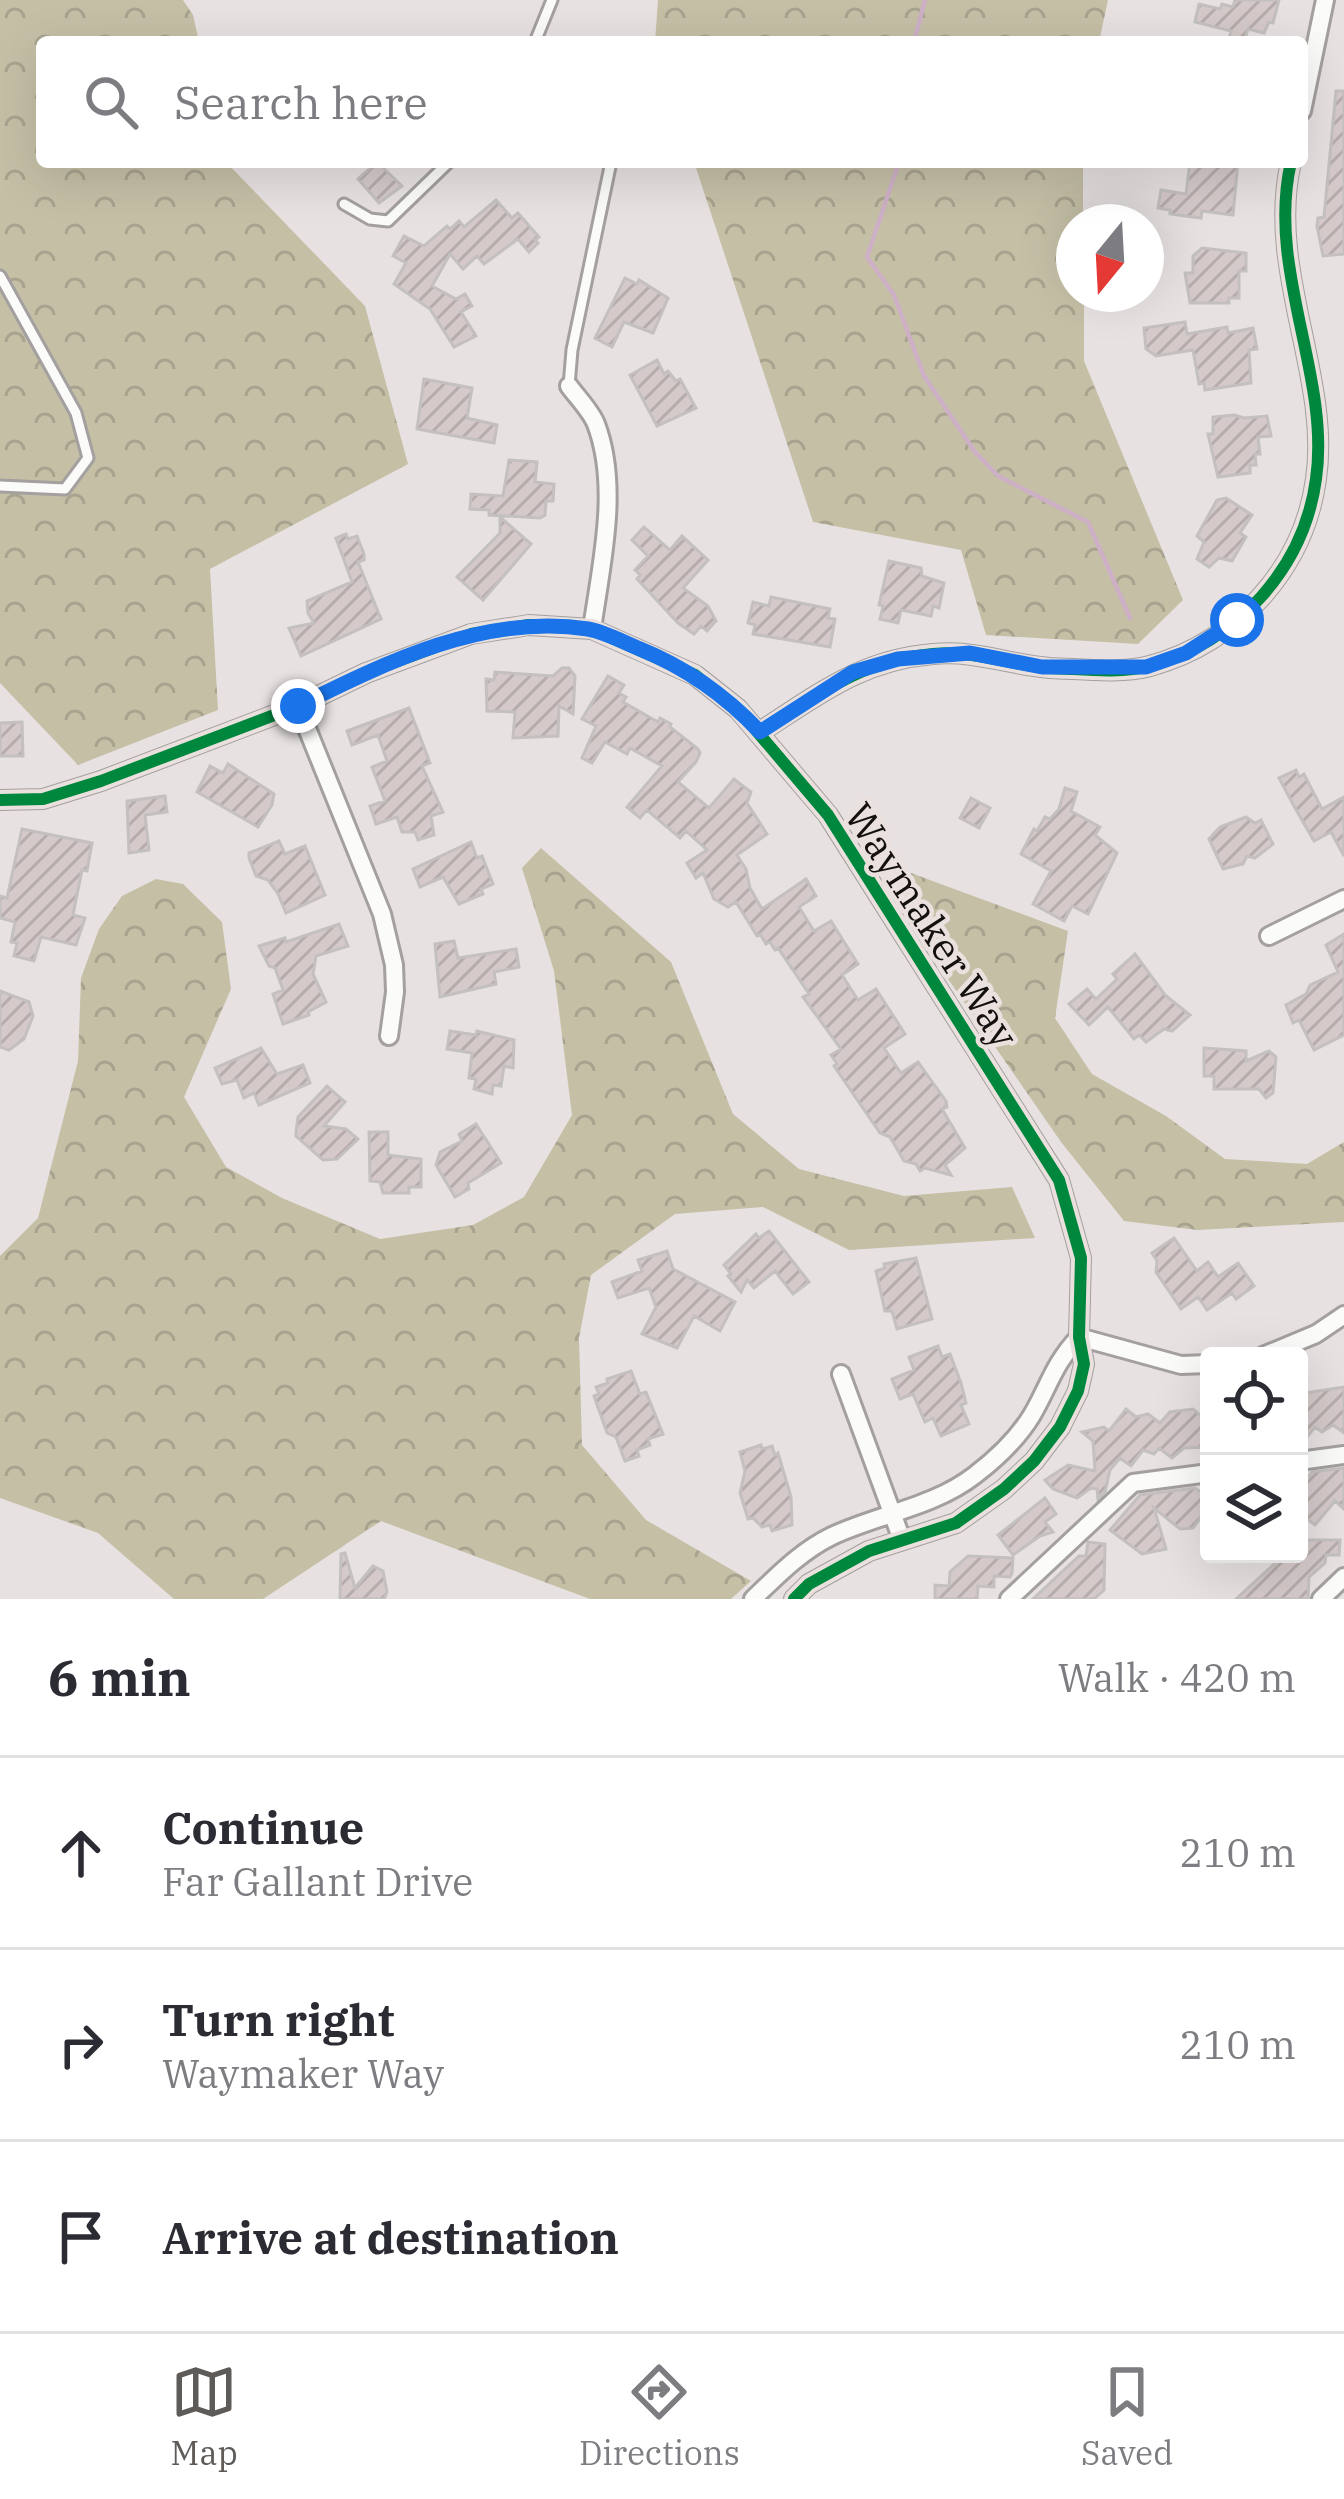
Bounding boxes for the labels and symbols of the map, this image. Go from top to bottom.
north arrow [1056,204,1164,312]
route start [1210,593,1264,647]
route end [271,679,325,733]
street label: Waymaker Way [834,793,1030,1057]

